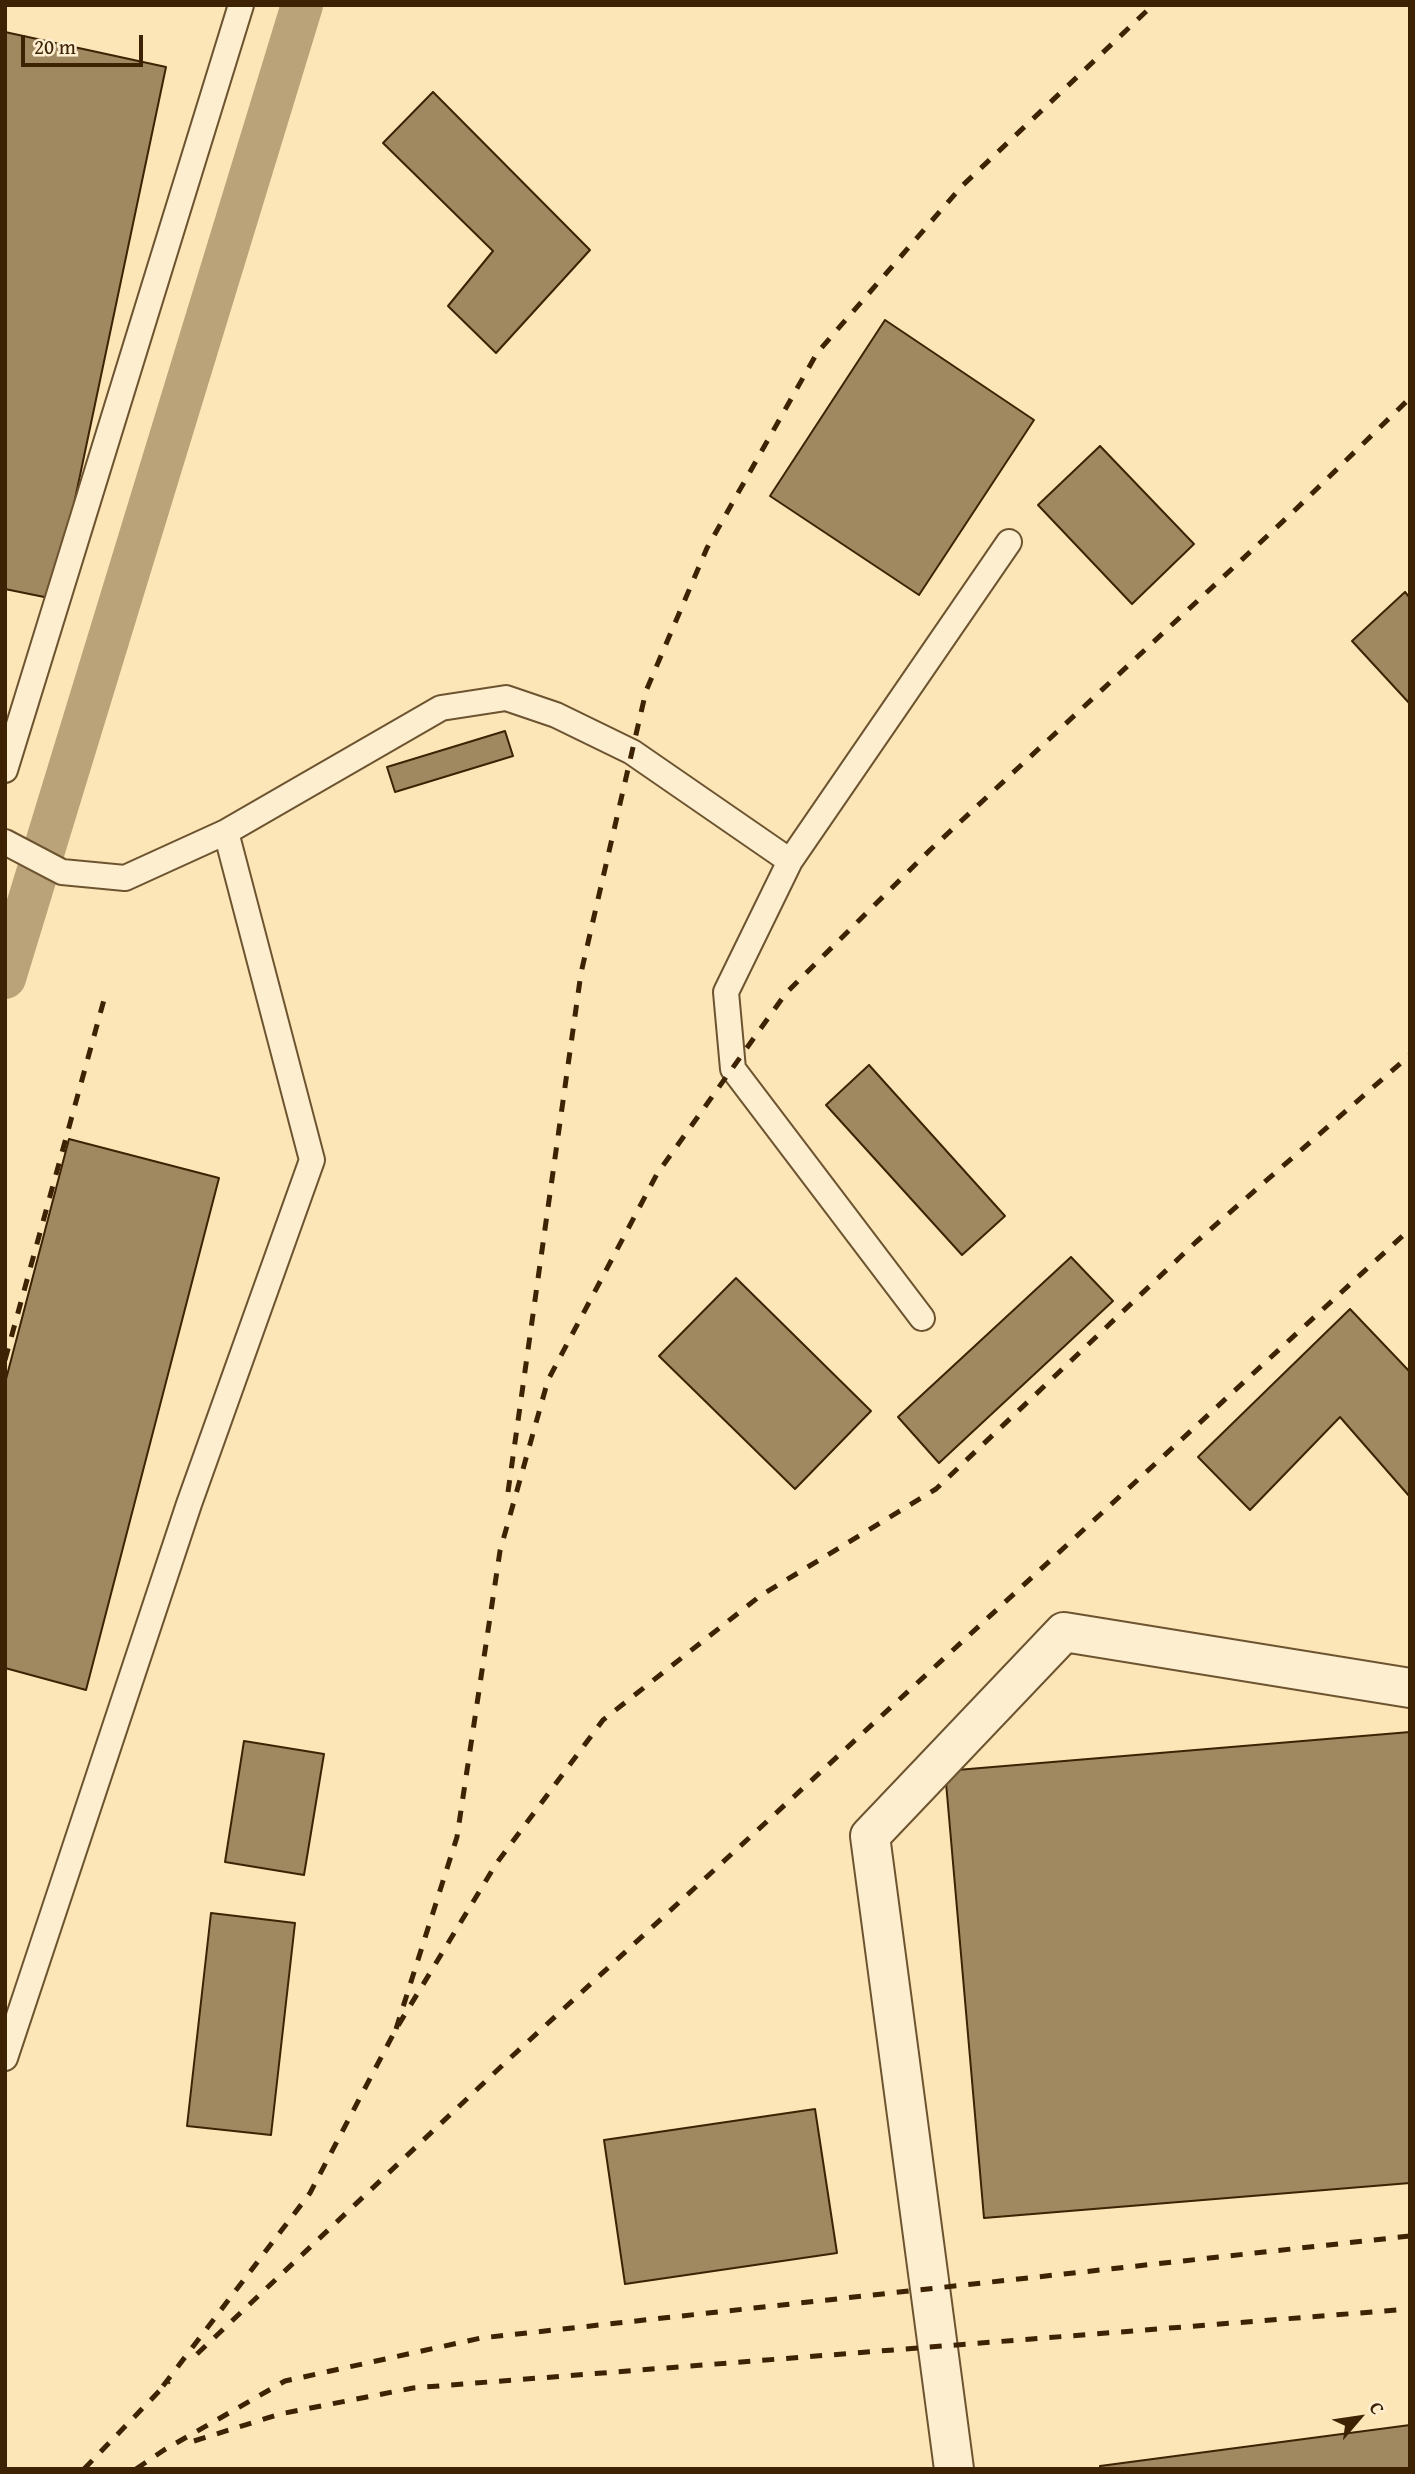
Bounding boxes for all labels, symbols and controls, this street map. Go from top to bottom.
scale bar [24,21,147,65]
text: 20 m [34,31,76,62]
north arrow [1324,2383,1394,2453]
text: С [1363,2396,1392,2419]

